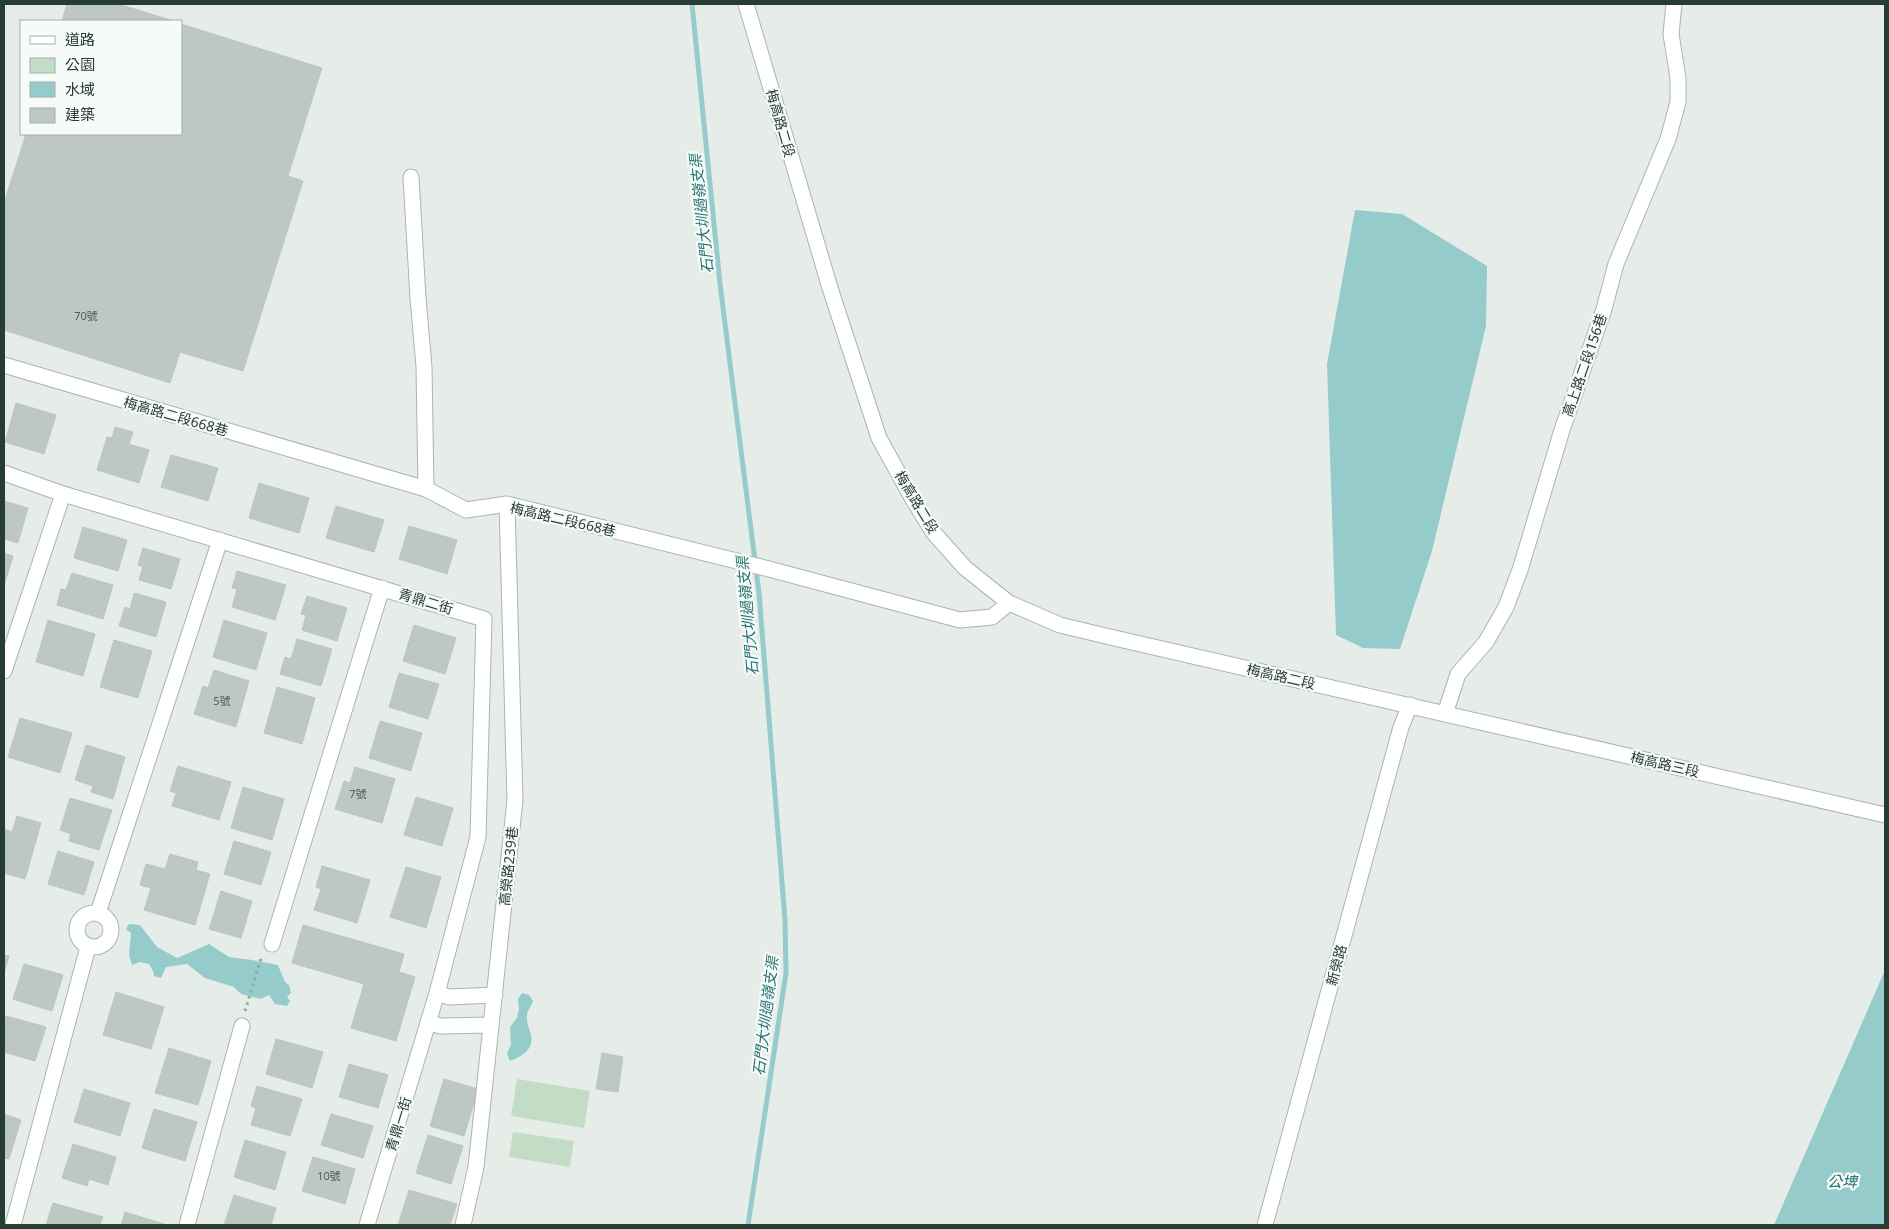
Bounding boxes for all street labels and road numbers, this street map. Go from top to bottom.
street label: 梅高路二段 [762,87,800,159]
street label: 高上路二段156巷 [1557,311,1611,419]
street label: 梅高路二段668巷 [121,392,231,440]
street label: 梅高路二段 [891,467,943,537]
street label: 梅高路二段668巷 [508,498,618,540]
street label: 青鼎二街 [396,584,456,618]
street label: 梅高路二段 [1245,659,1317,693]
street label: 梅高路三段 [1629,747,1701,781]
street label: 高榮路239巷 [494,825,522,907]
street label: 新榮路 [1321,942,1351,988]
street label: 青鼎一街 [381,1094,415,1154]

